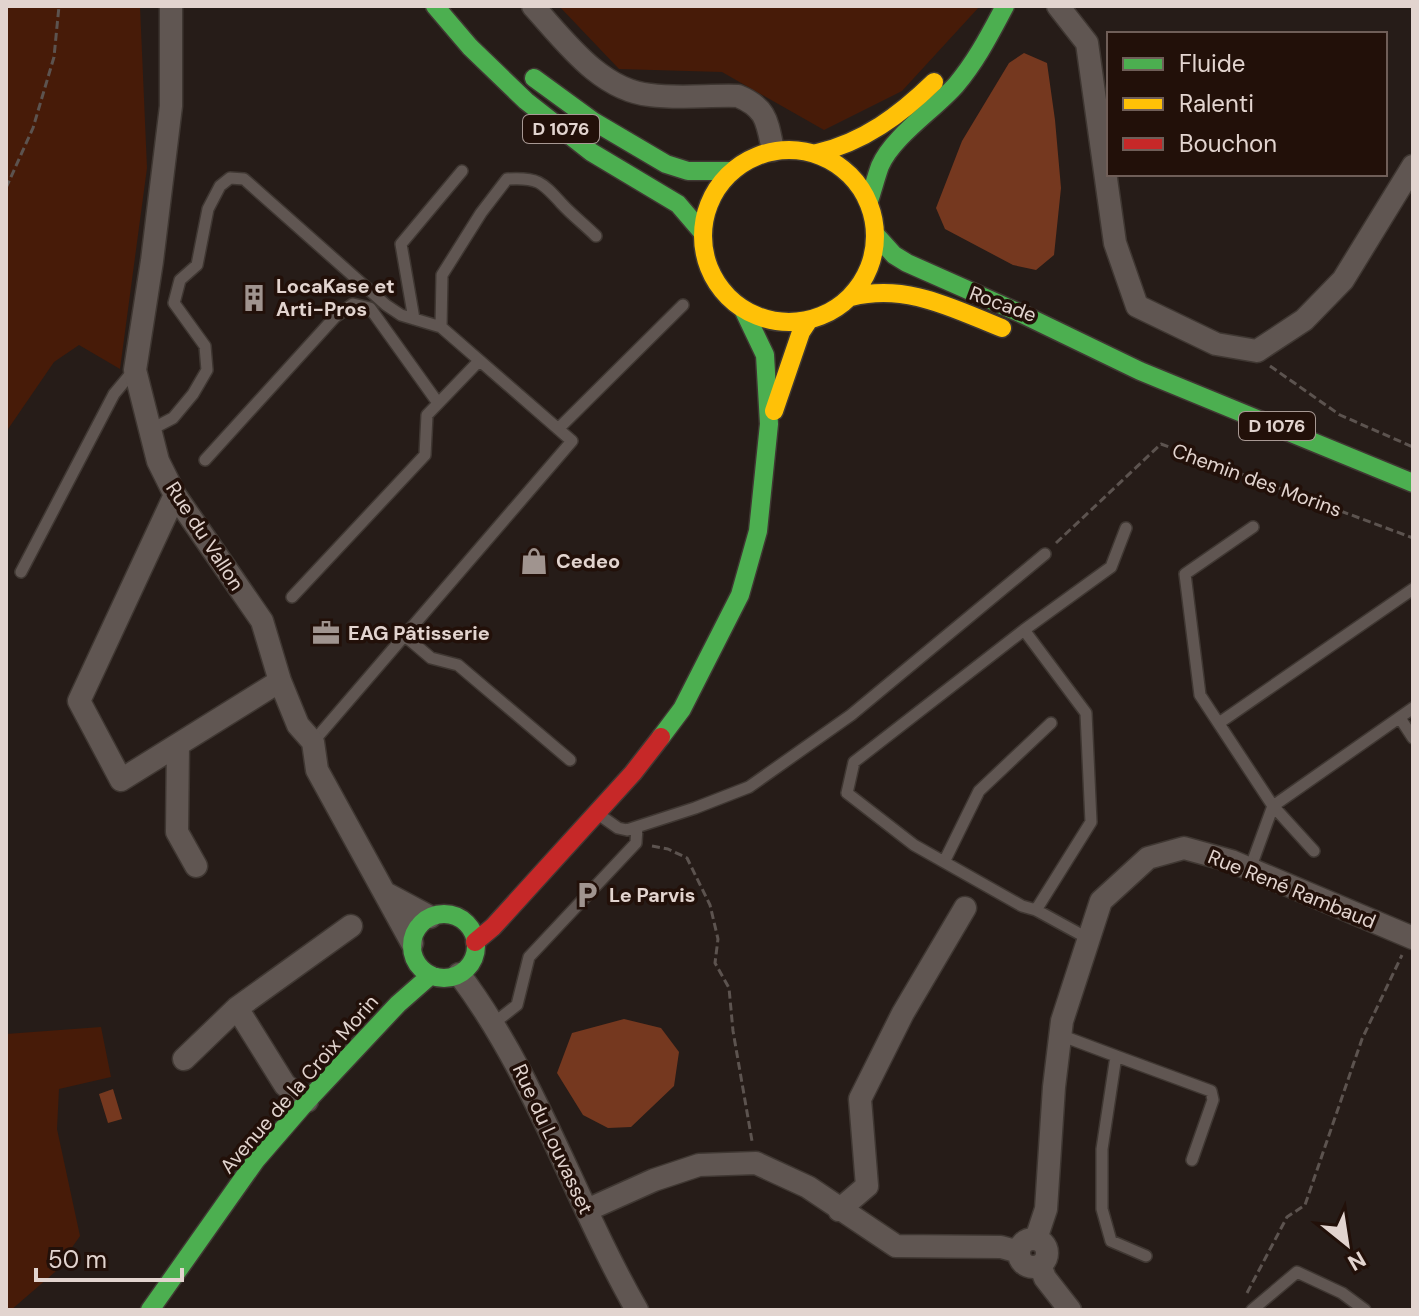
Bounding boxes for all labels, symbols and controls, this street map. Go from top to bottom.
legend [1107,32,1387,176]
text: Fluide [1179,48,1245,79]
text: Ralenti [1179,88,1254,119]
road number: D 1076 [523,115,599,143]
text: Bouchon [1179,128,1277,159]
place label: LocaKase et Arti-Pros [276,273,395,322]
street label: Rocade [966,280,1040,328]
building icon: LocaKase et Arti-Pros [239,283,269,313]
road number: D 1076 [1239,412,1315,440]
street label: Chemin des Morins [1169,437,1345,523]
street label: Rue du Vallon [160,477,250,595]
shop icon: Cedeo [519,546,549,576]
place label: Cedeo [556,548,620,574]
office icon: EAG Pâtisserie [311,618,341,648]
place label: EAG Pâtisserie [348,620,490,646]
street label: Rue René Rambaud [1204,844,1380,934]
parking icon: Le Parvis [572,880,602,910]
place label: Le Parvis [609,882,695,908]
street label: Avenue de la Croix Morin [214,989,384,1179]
street label: Rue du Louvasset [507,1060,599,1218]
north arrow [1307,1204,1387,1284]
scale bar [36,1232,182,1282]
text: 50 m [48,1244,107,1275]
text: N [1343,1244,1371,1277]

